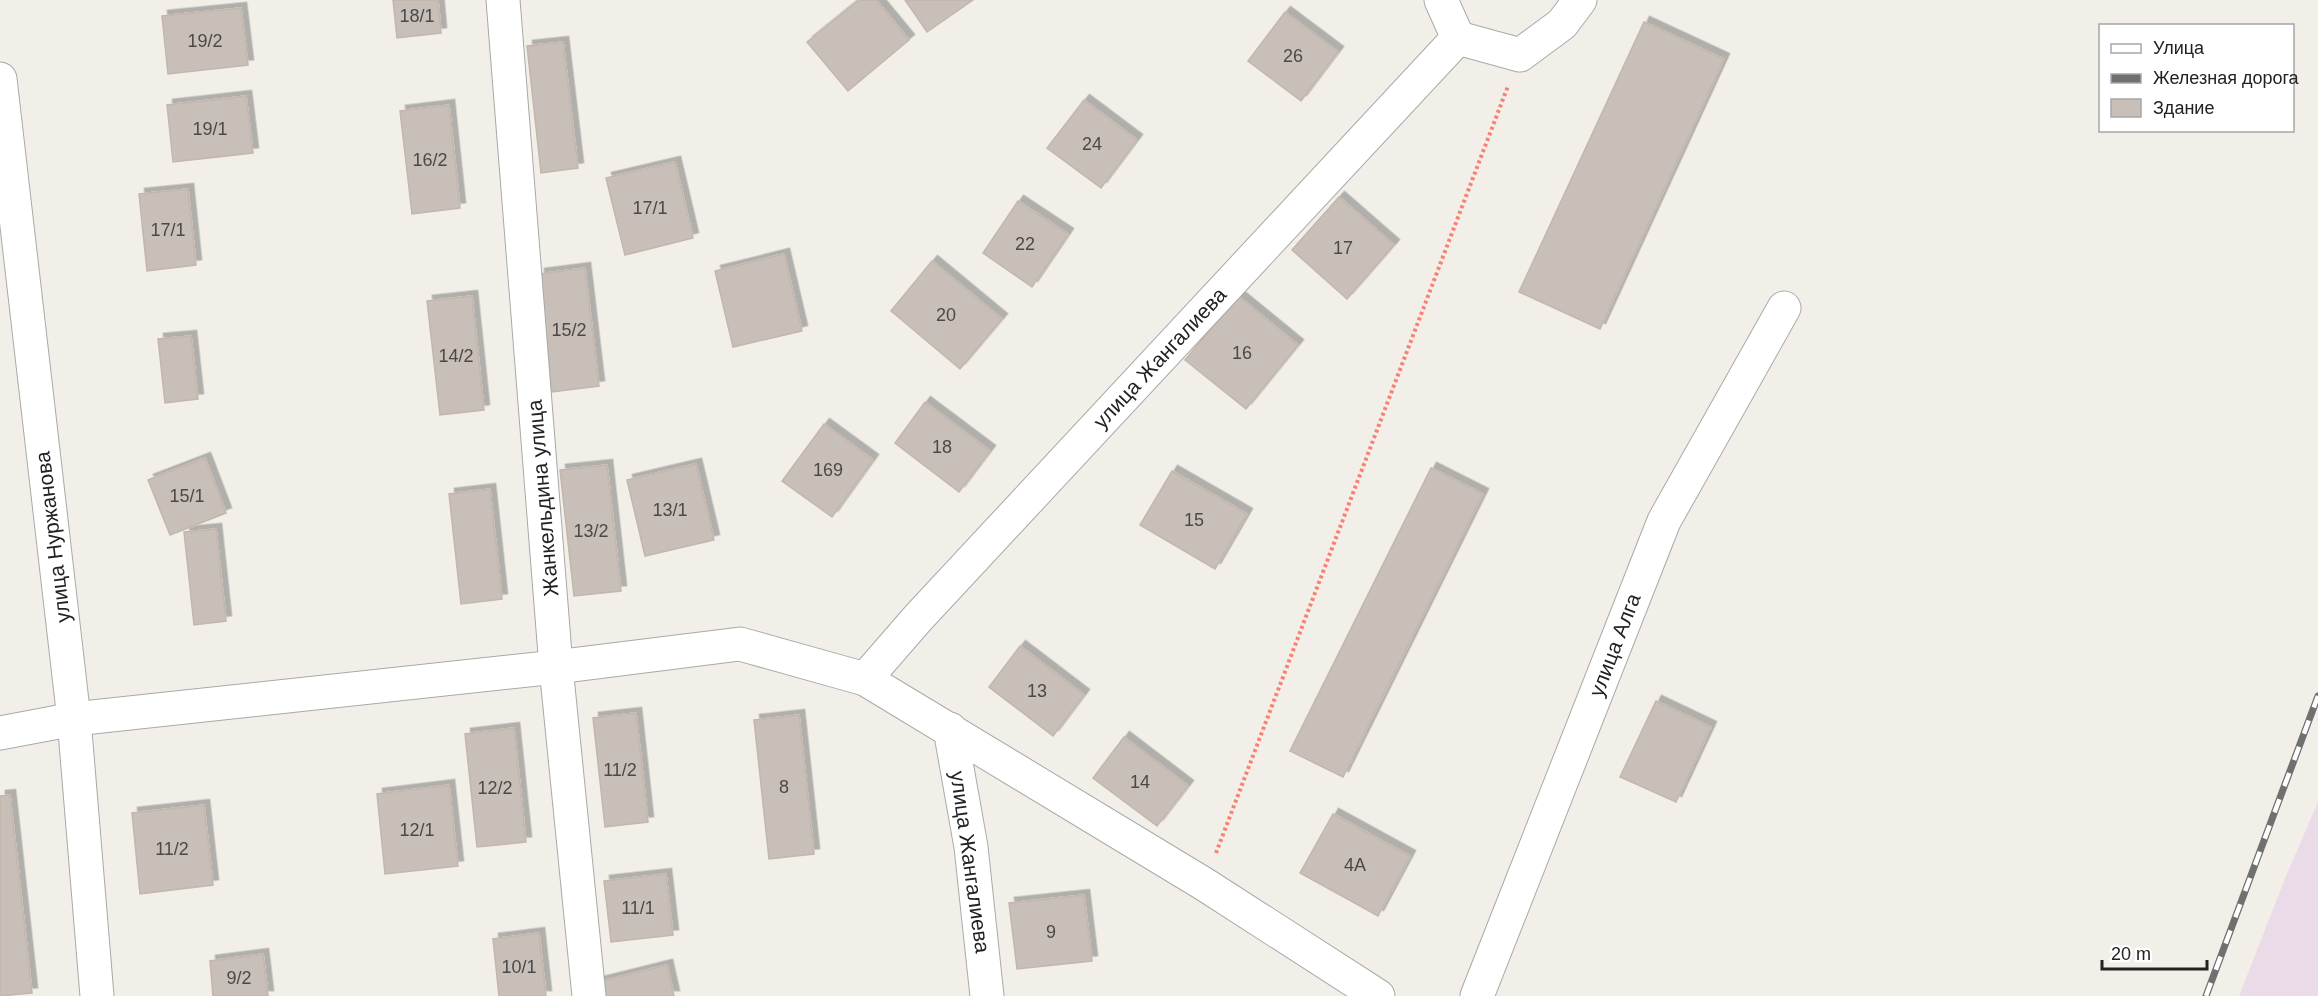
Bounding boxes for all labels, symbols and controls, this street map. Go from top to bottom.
house number: 18/1 [399,6,435,26]
legend [2099,24,2294,132]
house number: 19/2 [187,31,223,51]
text: Улица [2153,38,2205,58]
house number: 26 [1283,46,1303,66]
text: Железная дорога [2153,68,2300,88]
text: Здание [2153,98,2214,118]
house number: 19/1 [192,119,228,139]
house number: 24 [1082,134,1102,154]
house number: 16/2 [412,150,448,170]
house number: 17/1 [632,198,668,218]
house number: 17/1 [150,220,186,240]
house number: 22 [1015,234,1035,254]
house number: 17 [1333,238,1353,258]
street label: улица Жангалиева [1089,282,1231,433]
house number: 20 [936,305,956,325]
house number: 15/2 [551,320,587,340]
house number: 16 [1232,343,1252,363]
house number: 14/2 [438,346,474,366]
street label: Жанкельдина улица [522,398,563,597]
house number: 18 [932,437,952,457]
street label: улица Нуржанова [31,450,74,624]
house number: 169 [813,460,843,480]
house number: 15/1 [169,486,205,506]
house number: 13/1 [652,500,688,520]
house number: 15 [1184,510,1204,530]
house number: 13/2 [573,521,609,541]
street label: улица Алга [1584,590,1645,700]
house number: 13 [1027,681,1047,701]
house number: 11/2 [603,760,637,780]
street label: улица Жангалиева [946,769,995,955]
house number: 14 [1130,772,1150,792]
house number: 8 [779,777,789,797]
house number: 12/2 [477,778,513,798]
house number: 12/1 [399,820,435,840]
house number: 11/2 [155,839,189,859]
house number: 4А [1344,855,1366,875]
house number: 11/1 [621,898,655,918]
house number: 9 [1046,922,1056,942]
scale bar [2102,933,2207,971]
text: 20 m [2111,944,2151,964]
house number: 10/1 [501,957,537,977]
house number: 9/2 [226,968,252,988]

